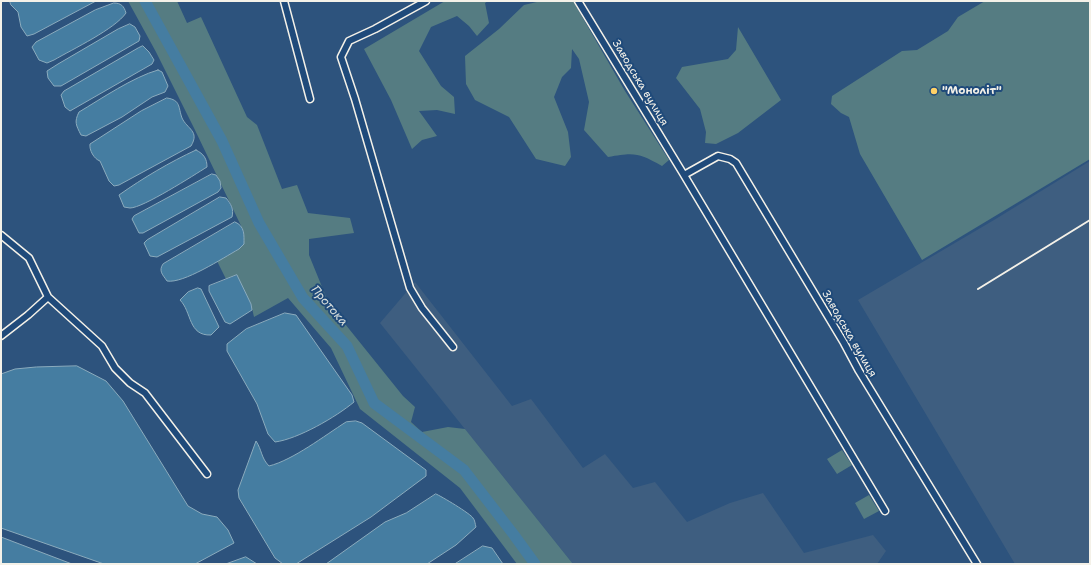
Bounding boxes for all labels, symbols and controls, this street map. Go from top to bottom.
street label: Заводська вулиця [609,38,671,128]
place label: "Моноліт" [942,84,1002,98]
marker: "Моноліт" [929,86,939,96]
water label: Протока [308,283,350,329]
street label: Заводська вулиця [819,288,879,380]

